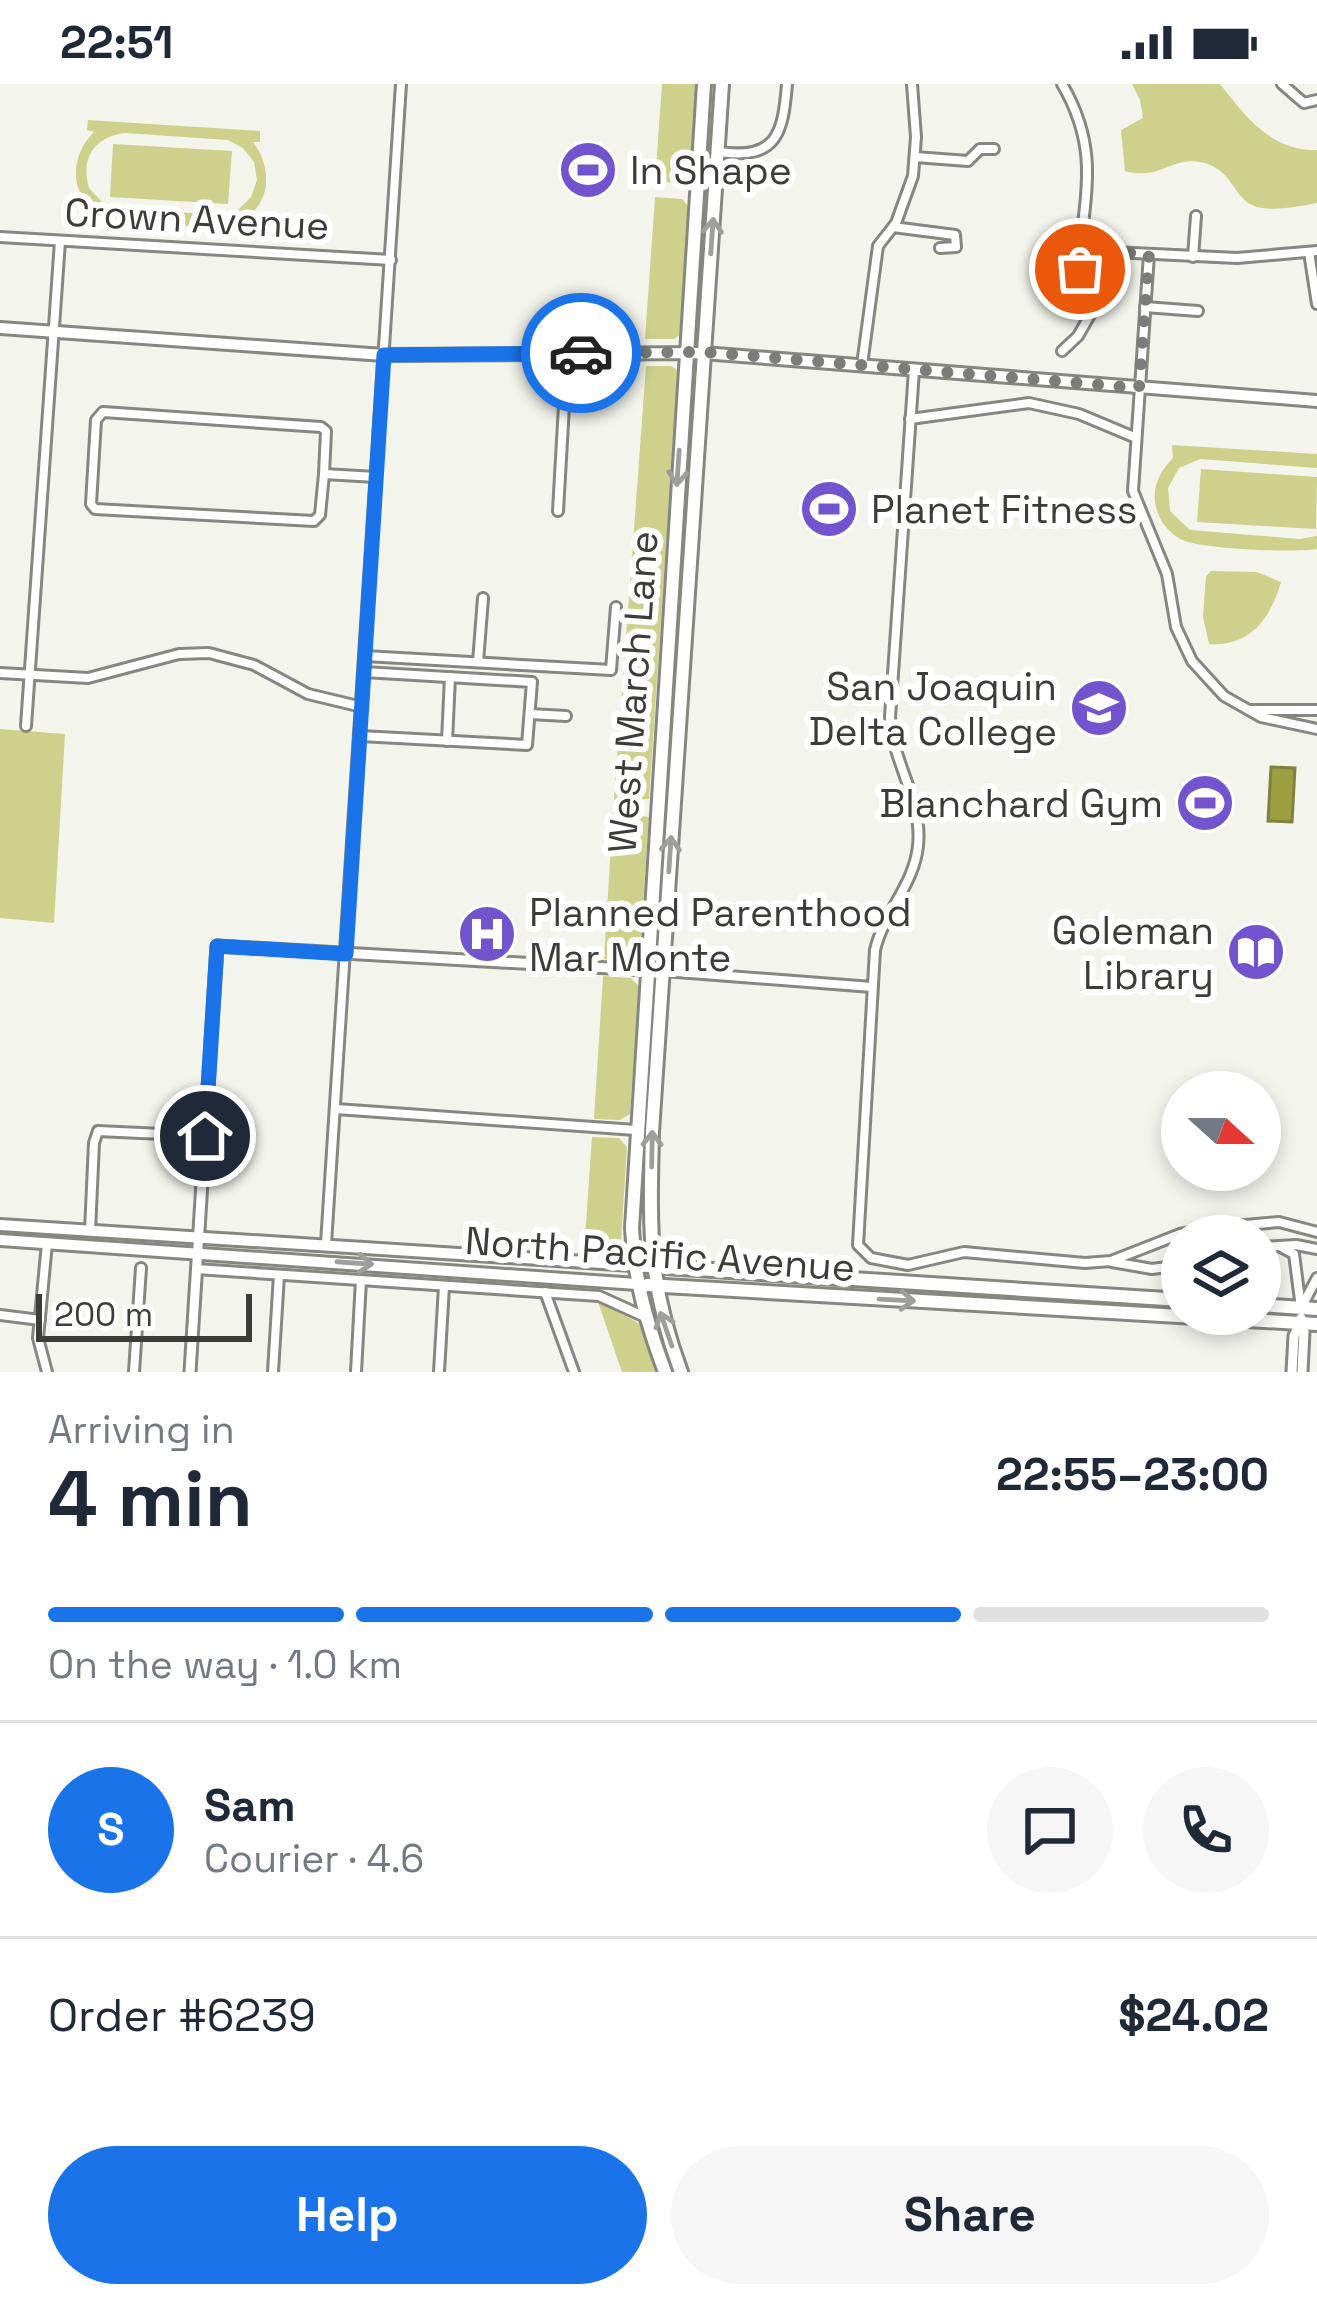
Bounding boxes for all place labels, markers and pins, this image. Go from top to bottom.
sports icon: In Shape [557,139,619,201]
place label: In Shape [630,146,792,195]
pin [1029,218,1131,320]
sports icon: Planet Fitness [798,478,860,540]
place label: Planet Fitness [871,485,1137,534]
place label: San Joaquin Delta College [809,662,1057,756]
school or university icon: San Joaquin Delta College [1068,677,1130,739]
sports icon: Blanchard Gym [1174,772,1236,834]
place label: Blanchard Gym [879,779,1163,828]
place label: Planned Parenthood Mar Monte [529,888,912,982]
hospital icon: Planned Parenthood Mar Monte [456,903,518,965]
place label: Goleman Library [1052,906,1214,1000]
library icon: Goleman Library [1225,921,1287,983]
pin [154,1085,256,1187]

